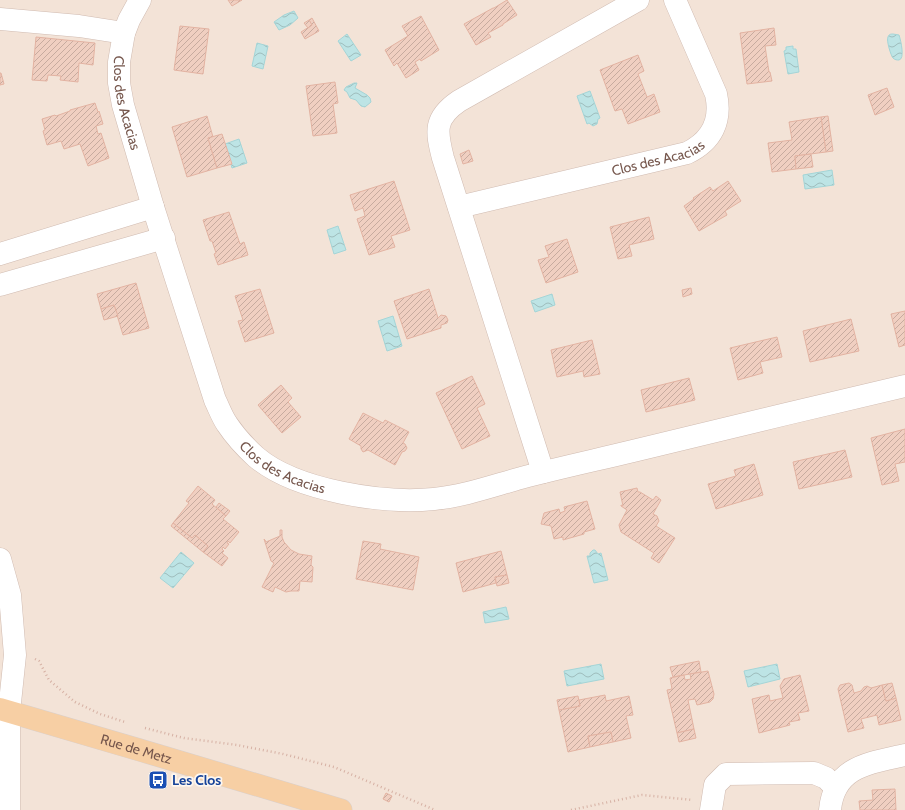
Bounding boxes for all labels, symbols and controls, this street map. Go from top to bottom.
street label: Clos des Acacias [110,54,145,152]
street label: Clos des Acacias [610,136,708,180]
street label: Clos des Acacias [236,437,327,498]
street label: Rue de Metz [98,730,175,768]
bus stop icon: Les Clos [147,769,169,791]
place label: Les Clos [172,771,221,789]

